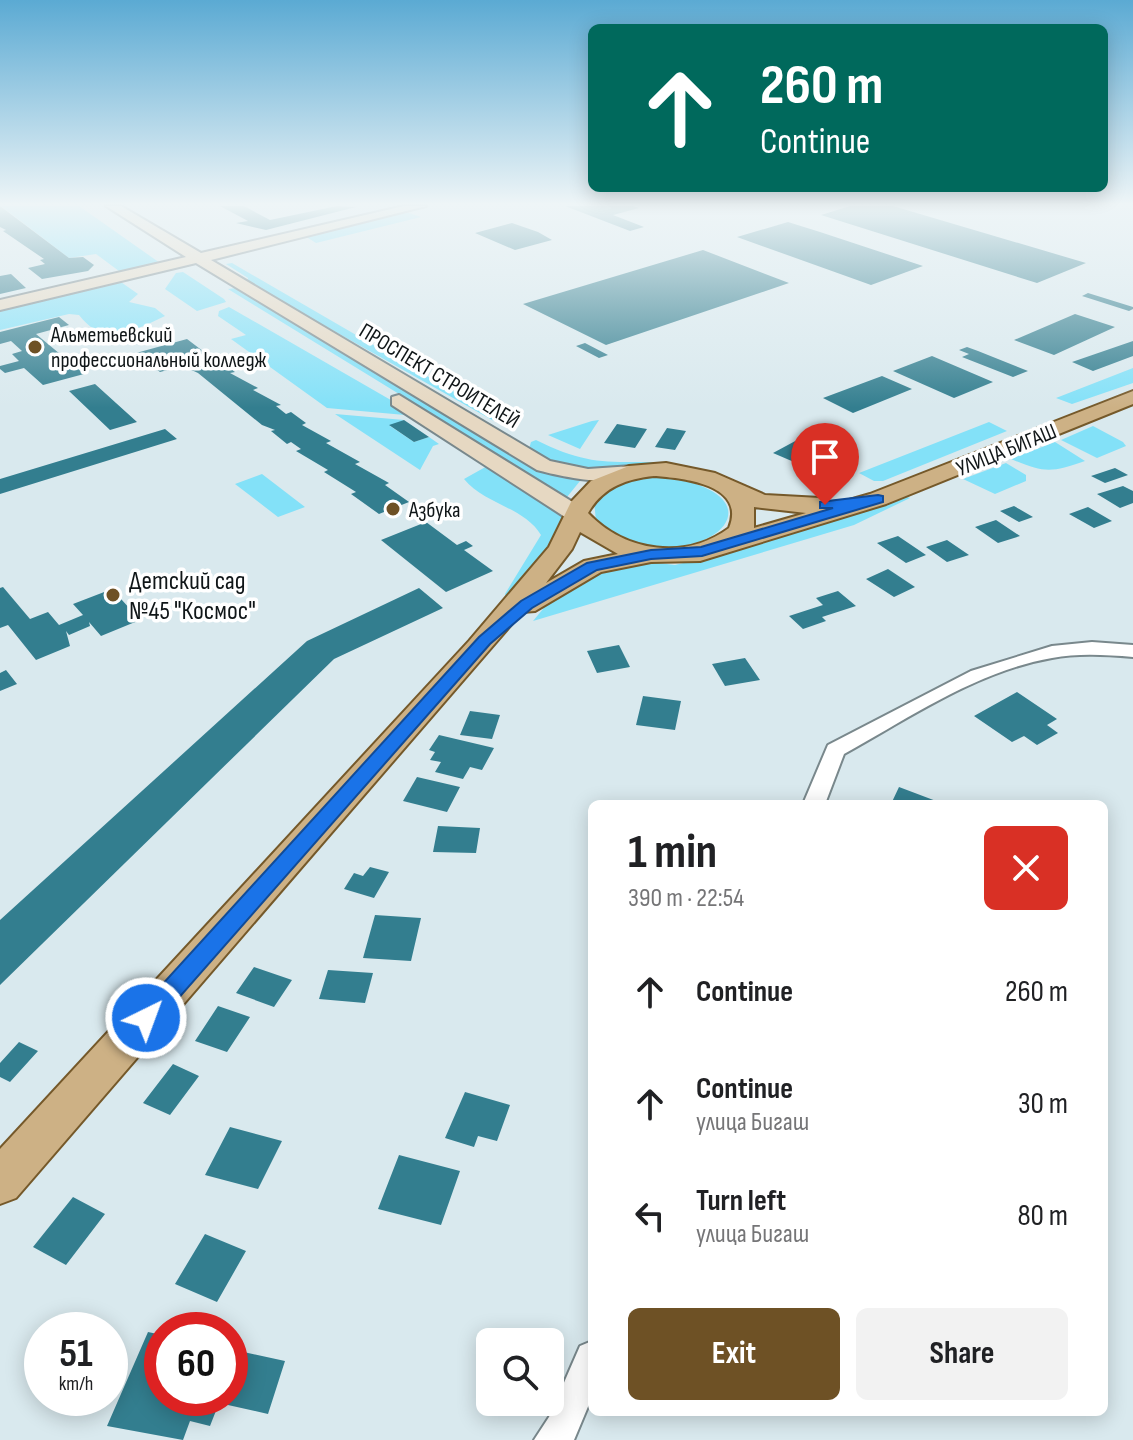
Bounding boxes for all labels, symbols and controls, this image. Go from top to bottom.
text: 260 m [760,53,883,120]
icon: ahead [628,56,732,160]
text: Continue [760,121,870,164]
street label: ПРОСПЕКТ СТРОИТЕЛЕЙ [354,318,524,435]
place label: Альметьевский профессиональный колледж [50,322,267,374]
marker: Альметьевский профессиональный колледж [26,338,44,356]
street label: УЛИЦА БИГАШ [953,418,1061,483]
pin [791,423,859,505]
icon: arrive [803,435,847,479]
place label: Азбука [408,497,461,524]
marker: Азбука [384,500,402,518]
place label: Детский сад №45 "Космос" [129,566,256,627]
marker: Детский сад №45 "Космос" [104,586,122,604]
text: 1 min [628,824,717,881]
button: close [984,826,1068,910]
text: 390 m · 22:54 [628,883,744,914]
icon: ahead [628,970,672,1014]
text: Continue [696,974,793,1010]
text: 260 m [1005,974,1068,1010]
position arrow [104,976,188,1060]
text: Continue [696,1071,793,1107]
icon: ahead [628,1082,672,1126]
text: 30 m [1018,1086,1068,1122]
text: улица Бигаш [696,1107,809,1138]
text: Turn left [696,1183,786,1219]
icon: left [628,1194,672,1238]
text: 80 m [1017,1198,1068,1234]
text: улица Бигаш [696,1219,809,1250]
button: Exit [628,1308,840,1400]
button: Share [856,1308,1068,1400]
speed limit sign: 60 [144,1312,248,1416]
map controls [476,1328,564,1416]
button: search [476,1328,564,1416]
text: 51 [59,1330,93,1378]
text: km/h [59,1372,93,1396]

